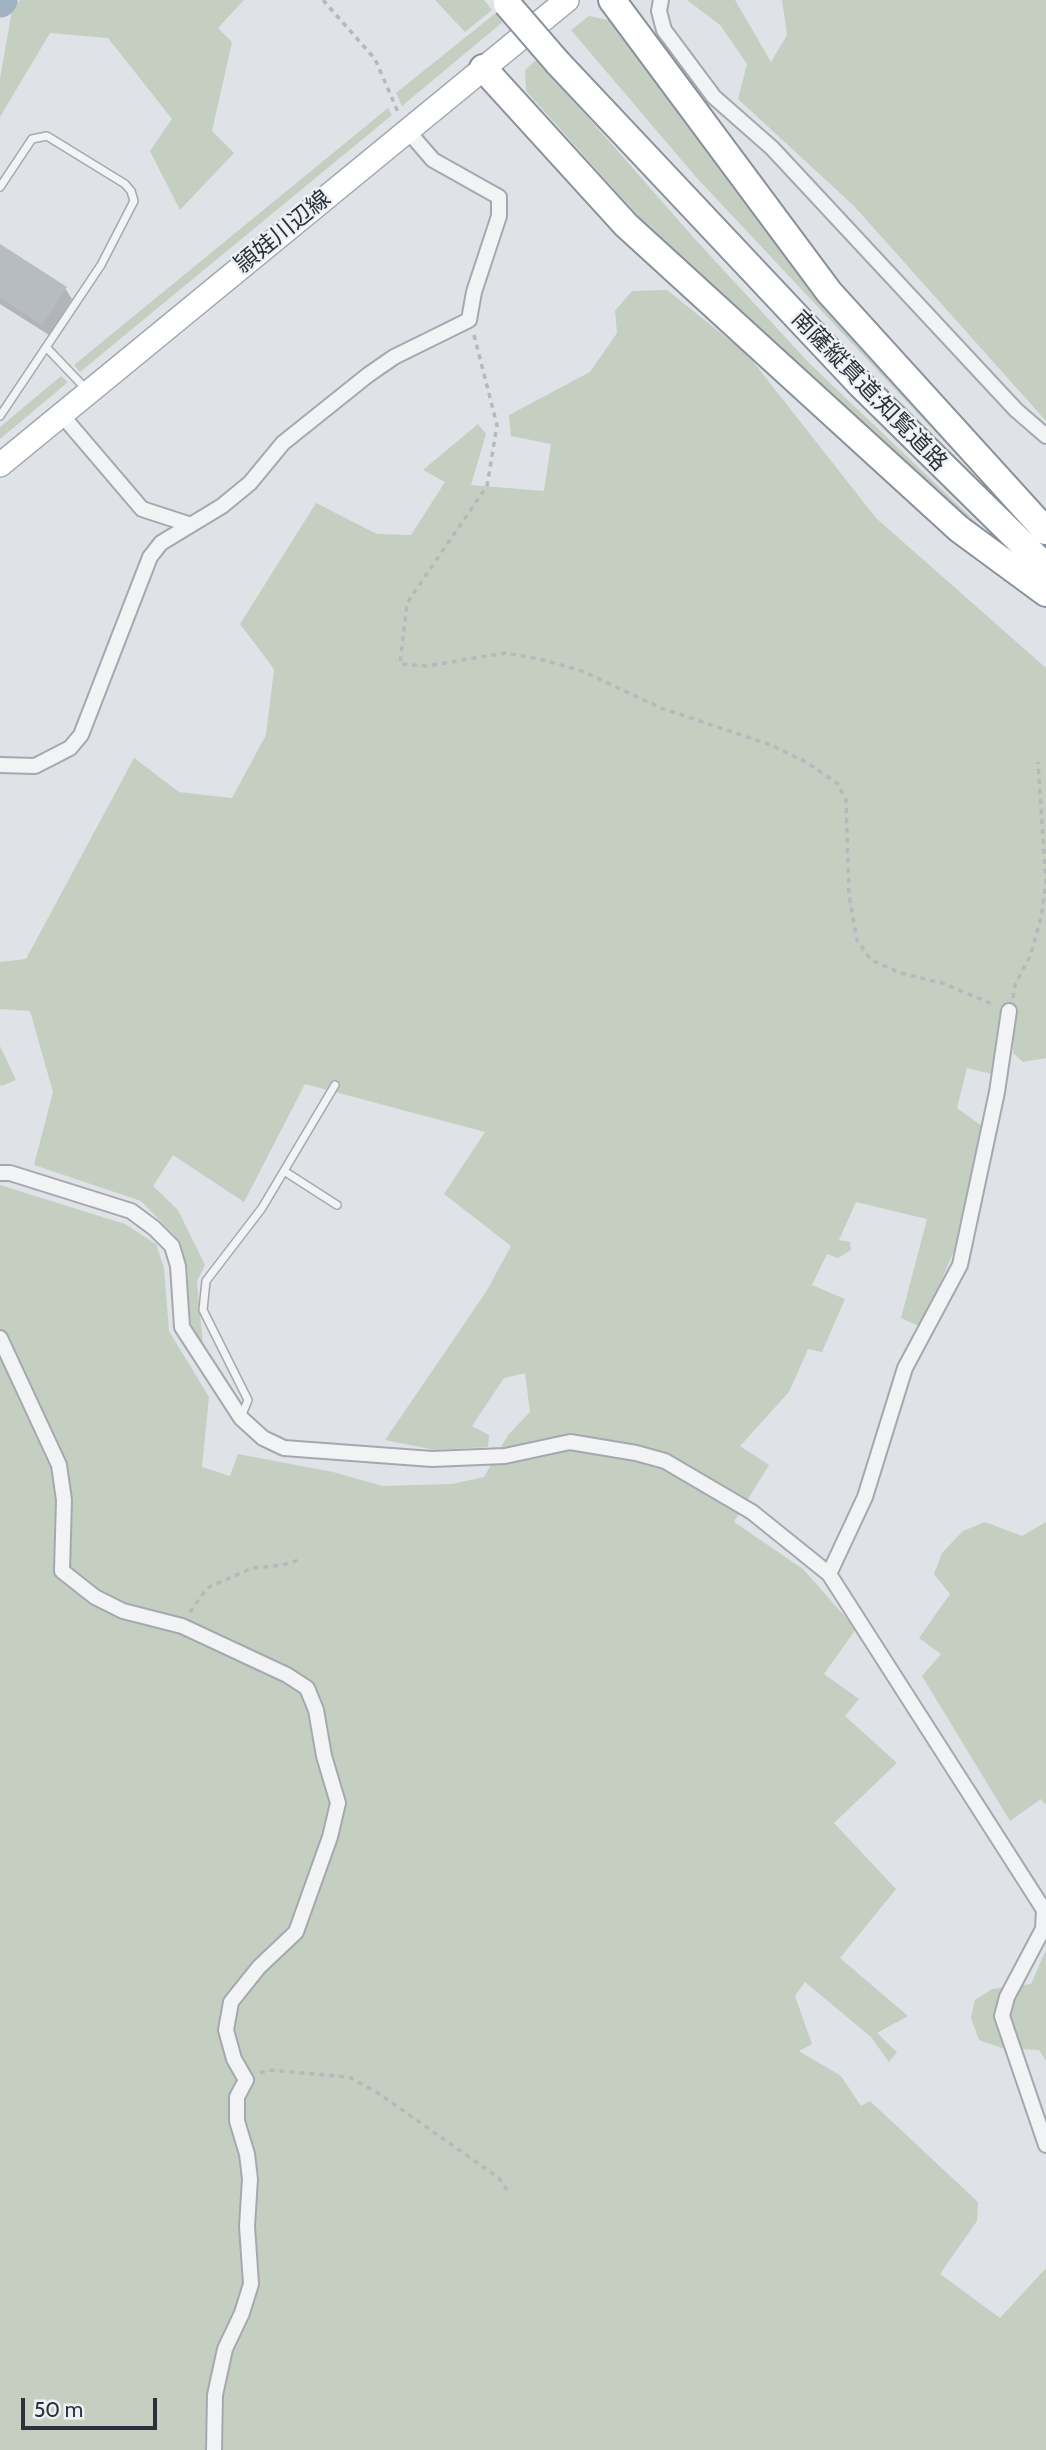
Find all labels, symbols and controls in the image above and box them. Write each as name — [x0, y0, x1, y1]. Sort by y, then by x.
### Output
street label: 頴娃川辺線 — [230, 185, 336, 279]
street label: 南薩縦貫道;知覧道路 — [785, 305, 953, 477]
scale bar — [24, 2384, 161, 2428]
text: 50 m — [34, 2397, 83, 2422]

